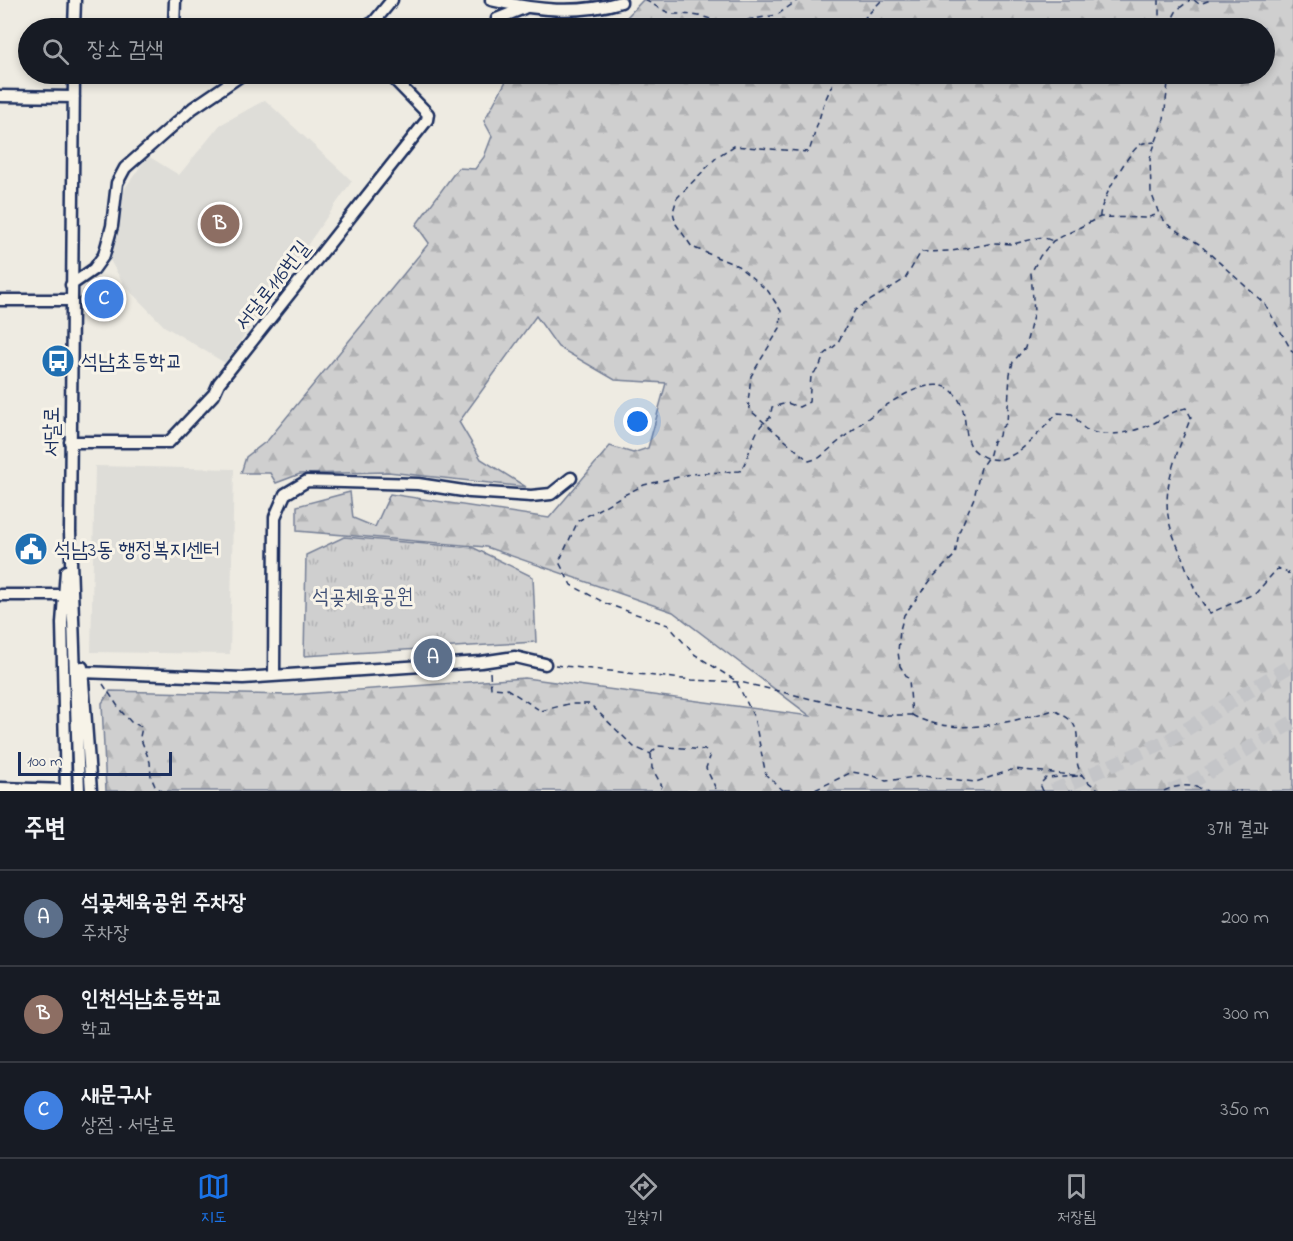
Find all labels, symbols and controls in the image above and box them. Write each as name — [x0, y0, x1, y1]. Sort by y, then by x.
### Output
search box — [18, 18, 1275, 84]
icon: search — [39, 35, 72, 68]
text: 장소 검색 — [87, 35, 163, 67]
pin: B — [200, 202, 240, 246]
street label: 서달로116번길 — [229, 235, 318, 338]
pin: C — [84, 276, 124, 322]
bus stop icon: 석남초등학교 — [40, 343, 76, 379]
place label: 석남초등학교 — [81, 348, 182, 378]
street label: 서달로 — [38, 407, 68, 457]
your location — [623, 407, 652, 436]
public building icon: 석남3동 행정복지센터 — [13, 531, 49, 567]
place label: 석남3동 행정복지센터 — [54, 536, 220, 566]
park label: 석곶체육공원 — [312, 583, 414, 613]
pin: A — [414, 636, 452, 680]
scale bar — [18, 749, 172, 776]
text: 100 m — [27, 750, 62, 774]
text: 주변 — [24, 811, 66, 849]
text: 3개 결과 — [1207, 816, 1269, 845]
text: 석곶체육공원 주차장 — [81, 888, 246, 920]
text: A — [37, 904, 50, 933]
text: 200 m — [1221, 904, 1269, 933]
text: 주차장 — [81, 920, 129, 949]
text: 인천석남초등학교 — [81, 984, 223, 1016]
text: B — [37, 1000, 50, 1029]
text: 300 m — [1223, 1000, 1269, 1029]
text: 학교 — [81, 1016, 113, 1045]
text: 새문구사 — [81, 1080, 152, 1112]
text: C — [38, 1096, 49, 1125]
text: 350 m — [1220, 1096, 1269, 1125]
text: 상점 · 서달로 — [81, 1112, 176, 1141]
tab: 지도 — [197, 1170, 230, 1230]
tab: 길찾기 — [624, 1170, 663, 1230]
tab: 저장됨 — [1057, 1170, 1096, 1230]

